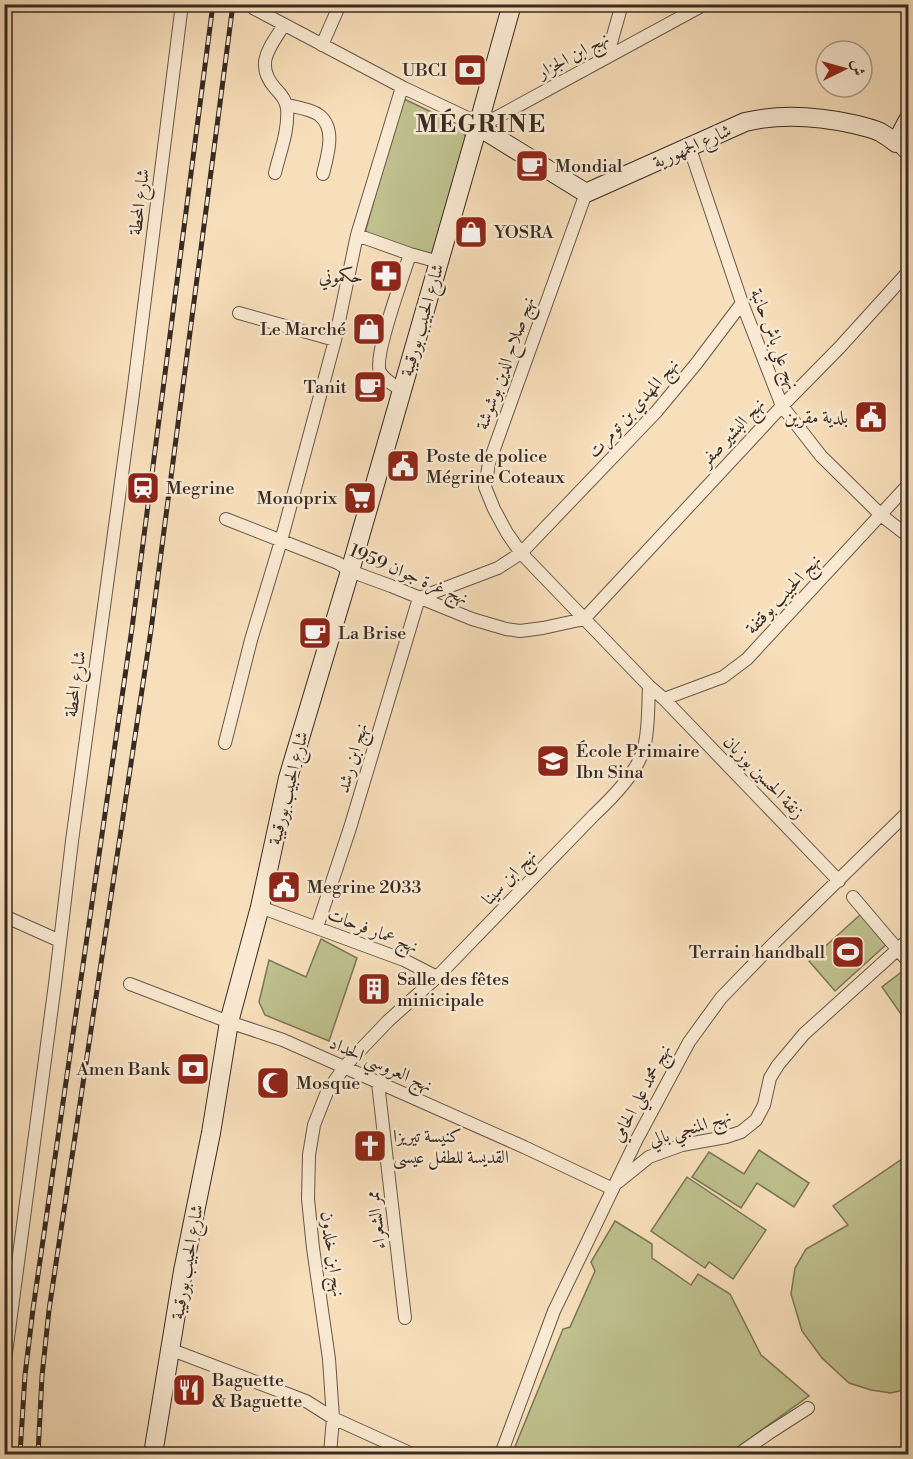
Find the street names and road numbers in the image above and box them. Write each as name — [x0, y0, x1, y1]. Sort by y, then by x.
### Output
street label: نهج ابن الجزار — [531, 27, 615, 88]
street label: شارع الجمهورية — [649, 119, 736, 177]
street label: شارع المحطة — [124, 167, 158, 237]
street label: شارع الحبيب بورقيبة — [395, 261, 452, 380]
street label: نهج علي باش حانبة — [740, 285, 804, 395]
street label: نهج صلاح الدين بوشوشة — [471, 293, 544, 434]
street label: نهج المهدي بن تومرت — [583, 354, 687, 466]
street label: نهج البشير صفر — [693, 393, 773, 476]
street label: نهج غرة جوان 1959 — [344, 539, 472, 614]
street label: نهج الحبيب بوقتفة — [740, 549, 829, 642]
street label: شارع المحطة — [59, 649, 95, 719]
street label: نهج ابن رشد — [332, 720, 377, 797]
street label: شارع الحبيب بورقيبة — [263, 729, 317, 848]
street label: زنقة الحسين بوزيان — [718, 731, 809, 824]
street label: نهج ابن سينا — [477, 845, 544, 913]
street label: نهج عمار فرحات — [323, 903, 422, 962]
street label: نهج العروسي الحداد — [324, 1031, 436, 1102]
street label: نهج محمد علي الحامي — [606, 1040, 681, 1149]
street label: نهج المنجي بالي — [646, 1105, 736, 1157]
street label: ممر الشعراء — [361, 1189, 391, 1251]
street label: شارع الحبيب بورقيبة — [166, 1203, 212, 1322]
street label: نهج ابن خلدون — [311, 1210, 350, 1299]

